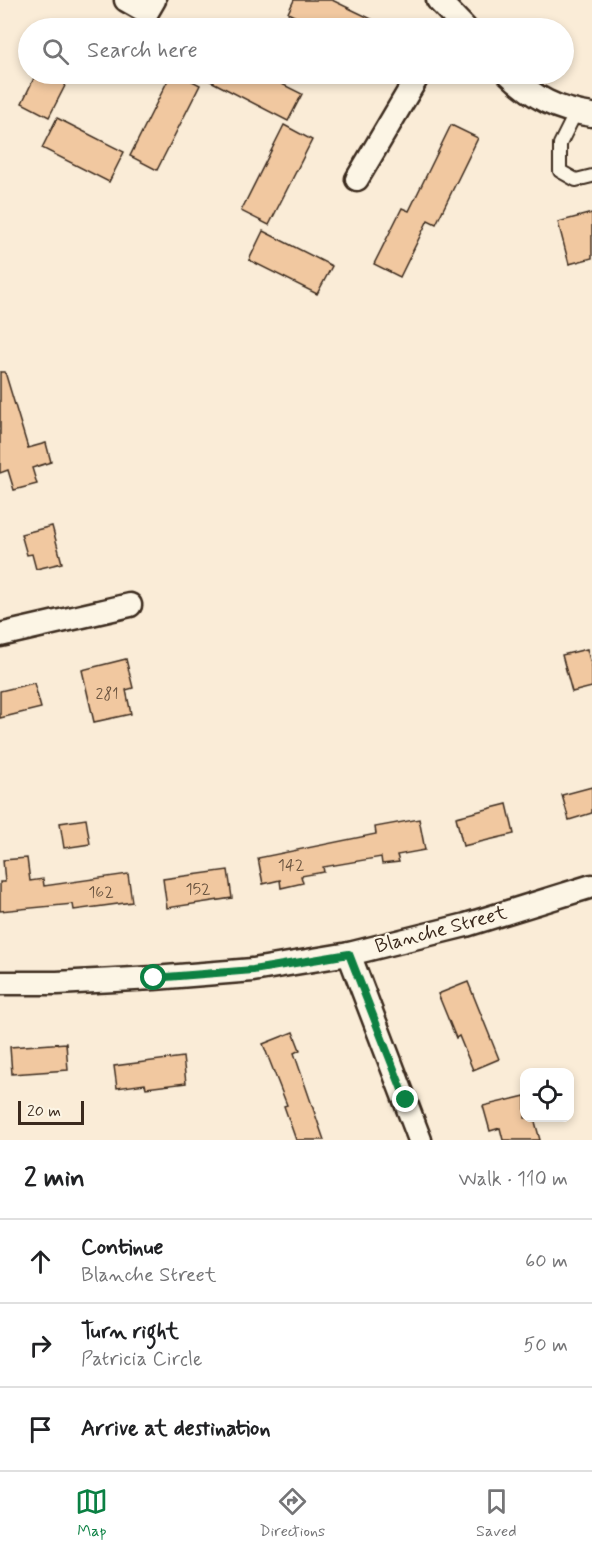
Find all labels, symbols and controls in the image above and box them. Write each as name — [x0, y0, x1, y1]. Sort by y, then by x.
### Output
search box — [18, 18, 574, 84]
icon: search — [39, 35, 72, 68]
text: Search here — [87, 37, 198, 65]
house number: 281 — [96, 684, 118, 705]
house number: 142 — [278, 855, 305, 876]
house number: 152 — [185, 879, 211, 900]
house number: 162 — [88, 882, 114, 903]
street label: Blanche Street — [372, 899, 510, 961]
route start — [140, 964, 166, 990]
map controls — [520, 1068, 574, 1122]
button: locate — [520, 1068, 574, 1122]
route end — [392, 1086, 418, 1112]
scale bar — [18, 1098, 84, 1126]
text: 20 m — [27, 1101, 61, 1122]
text: 2 min — [24, 1162, 85, 1196]
text: Walk · 110 m — [459, 1166, 568, 1193]
text: Continue — [81, 1234, 163, 1262]
icon: ahead — [24, 1245, 57, 1278]
text: 60 m — [525, 1248, 568, 1275]
text: Blanche Street — [81, 1262, 217, 1289]
text: Turn right — [81, 1318, 179, 1346]
icon: right — [24, 1329, 57, 1362]
text: 50 m — [523, 1332, 568, 1359]
text: Patricia Circle — [81, 1346, 202, 1373]
icon: arrive — [24, 1413, 57, 1446]
text: Arrive at destination — [81, 1415, 271, 1443]
tab: Map — [75, 1485, 108, 1542]
tab: Directions — [259, 1485, 325, 1542]
tab: Saved — [476, 1485, 517, 1542]

